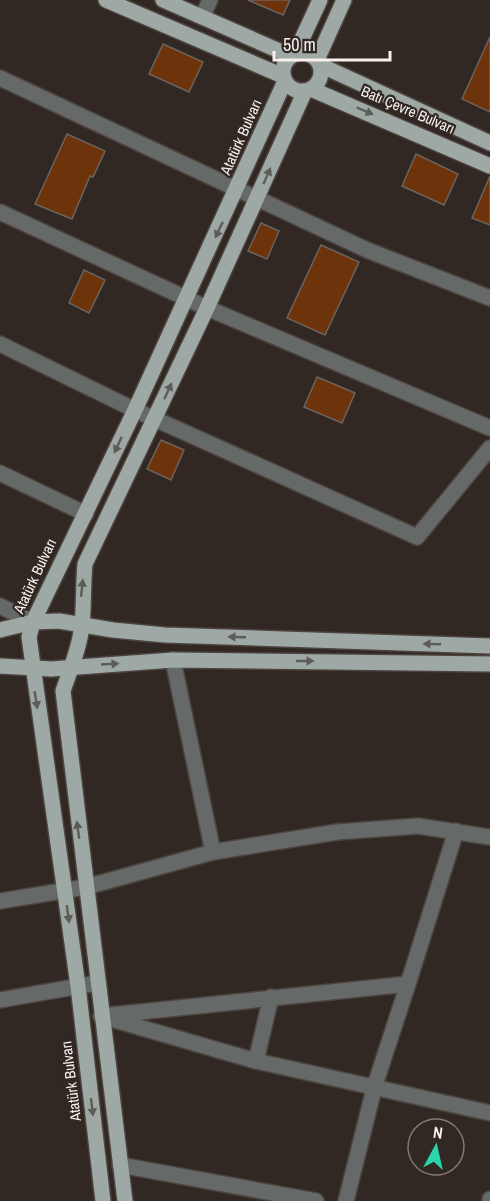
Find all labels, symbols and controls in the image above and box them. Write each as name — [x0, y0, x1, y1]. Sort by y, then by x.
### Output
scale bar — [274, 24, 390, 62]
text: 50 m — [283, 32, 316, 57]
street label: Batı Çevre Bulvarı — [358, 80, 458, 139]
street label: Atatürk Bulvarı — [214, 96, 267, 179]
one-way arrow — [356, 106, 374, 116]
one-way arrow — [263, 167, 273, 185]
one-way arrow — [214, 222, 223, 239]
one-way arrow — [163, 382, 172, 399]
one-way arrow — [114, 437, 123, 454]
street label: Atatürk Bulvarı — [8, 535, 61, 618]
one-way arrow — [78, 579, 87, 598]
one-way arrow — [227, 632, 246, 642]
one-way arrow — [422, 639, 441, 648]
one-way arrow — [296, 656, 315, 666]
one-way arrow — [101, 659, 120, 668]
one-way arrow — [32, 691, 41, 710]
one-way arrow — [74, 821, 83, 840]
one-way arrow — [63, 904, 73, 923]
street label: Atatürk Bulvarı — [55, 1040, 86, 1123]
one-way arrow — [88, 1098, 97, 1117]
north arrow — [406, 1117, 466, 1177]
text: N — [432, 1121, 444, 1144]

